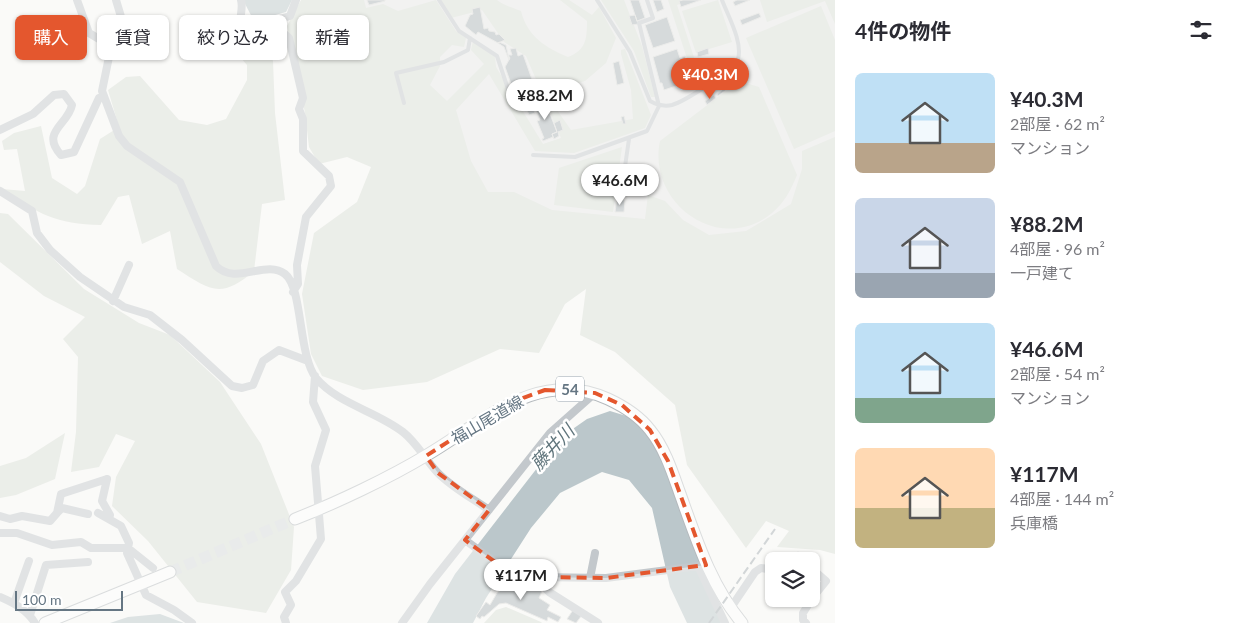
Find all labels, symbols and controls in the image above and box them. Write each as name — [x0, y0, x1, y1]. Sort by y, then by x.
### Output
chip: 購入 — [15, 15, 87, 60]
chip: 賃貸 — [97, 15, 169, 60]
chip: 絞り込み — [179, 15, 287, 60]
chip: 新着 — [297, 15, 369, 60]
icon: filters — [1187, 16, 1215, 44]
text: 4件の物件 — [855, 18, 951, 43]
pin: ¥40.3M — [669, 58, 751, 100]
text: ¥40.3M — [682, 64, 738, 83]
pin: ¥88.2M — [504, 78, 586, 121]
text: ¥88.2M — [517, 85, 573, 104]
text: ¥40.3M — [1010, 86, 1084, 111]
icon: home — [895, 93, 955, 153]
text: 2部屋 · 62 m² — [1010, 114, 1105, 133]
text: マンション — [1010, 138, 1090, 157]
pin: ¥46.6M — [579, 164, 661, 206]
text: ¥46.6M — [592, 170, 648, 189]
text: ¥88.2M — [1010, 211, 1084, 236]
icon: home — [895, 218, 955, 278]
text: 4部屋 · 96 m² — [1010, 239, 1105, 258]
text: 一戸建て — [1010, 263, 1074, 282]
text: ¥46.6M — [1010, 336, 1084, 361]
icon: home — [895, 343, 955, 403]
text: 2部屋 · 54 m² — [1010, 364, 1105, 383]
road number: 54 — [556, 376, 584, 402]
text: マンション — [1010, 388, 1090, 407]
street label: 福山尾道線 — [448, 391, 526, 447]
water label: 藤井川 — [526, 418, 580, 474]
text: ¥117M — [1010, 461, 1079, 486]
icon: home — [895, 468, 955, 528]
text: 4部屋 · 144 m² — [1010, 489, 1114, 508]
text: 兵庫橋 — [1010, 513, 1058, 532]
map controls — [765, 552, 820, 607]
button: layers — [765, 552, 820, 607]
pin: ¥117M — [486, 558, 556, 601]
text: ¥117M — [495, 565, 547, 584]
scale bar — [15, 588, 122, 611]
text: 100 m — [22, 591, 61, 608]

